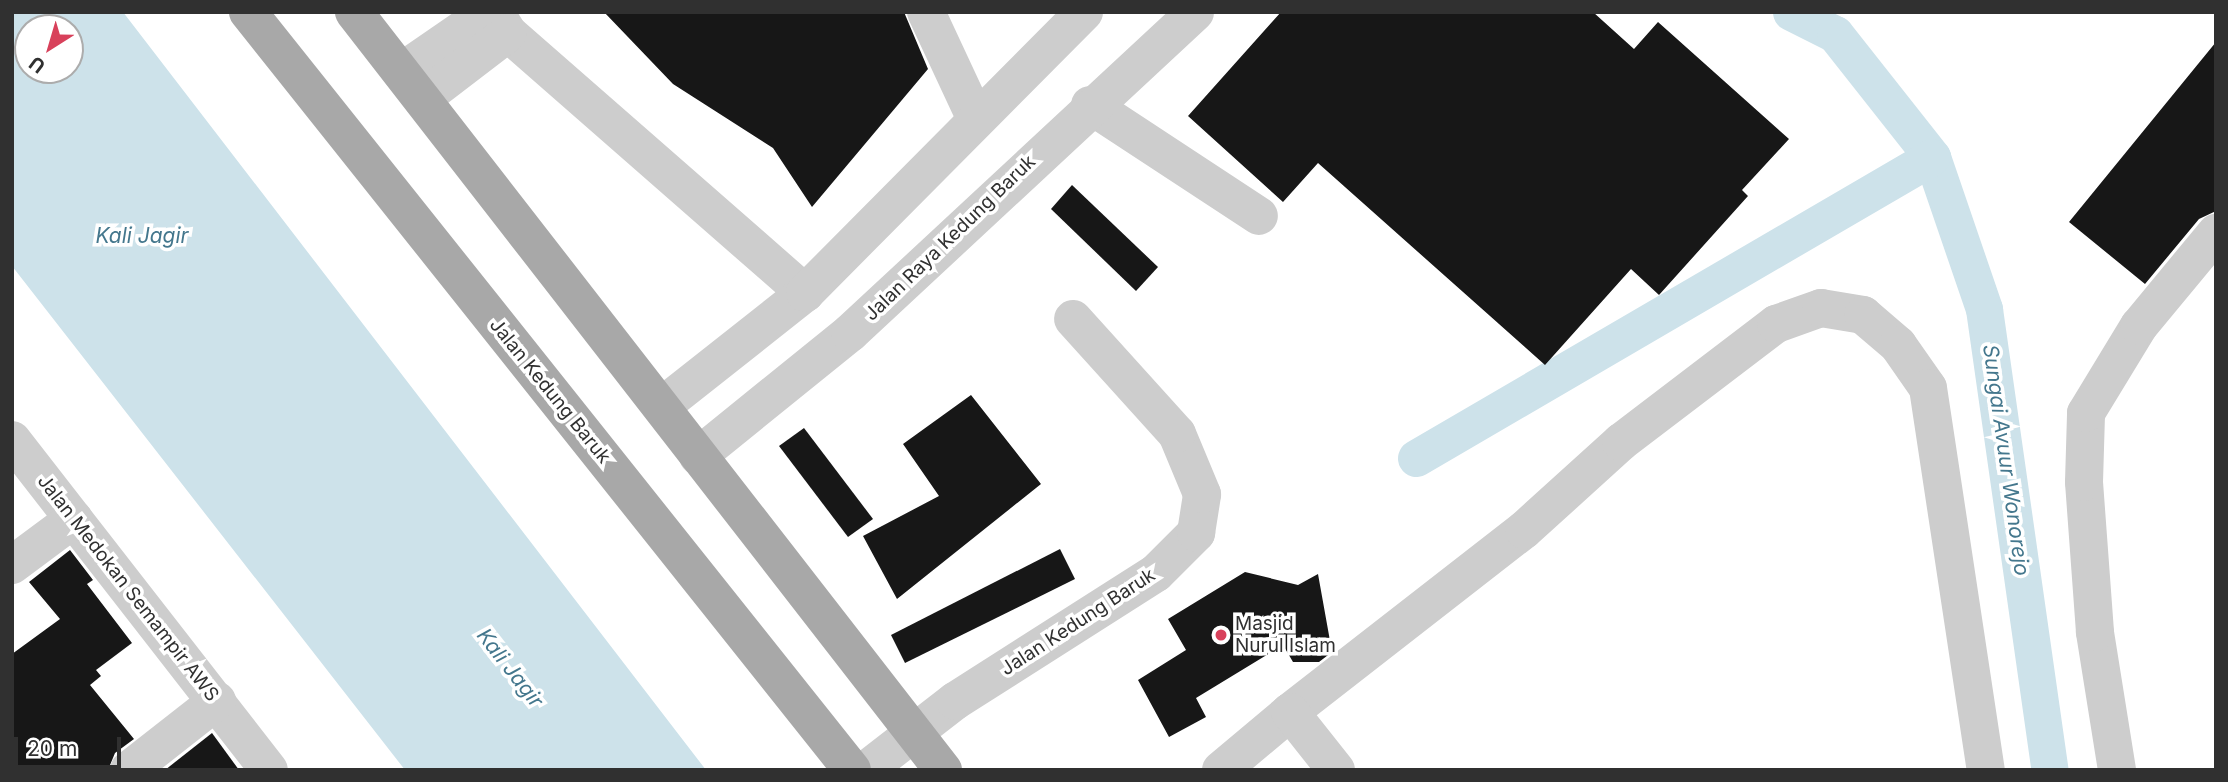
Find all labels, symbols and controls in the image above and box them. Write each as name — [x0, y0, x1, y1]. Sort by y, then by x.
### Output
north arrow — [14, 14, 84, 84]
text: U — [25, 51, 50, 78]
street label: Jalan Raya Kedung Baruk — [860, 150, 1040, 326]
water label: Kali Jagir — [95, 223, 189, 249]
street label: Jalan Kedung Baruk — [485, 314, 615, 468]
water label: Sungai Avuur Wonorejo — [1977, 343, 2035, 577]
street label: Jalan Medokan Semampir AWS — [32, 470, 224, 706]
street label: Jalan Kedung Baruk — [997, 564, 1159, 680]
place label: Masjid Nurul Islam — [1235, 613, 1336, 657]
water label: Kali Jagir — [471, 624, 549, 712]
marker: Masjid Nurul Islam — [1213, 627, 1229, 643]
scale bar — [18, 722, 124, 766]
text: 20 m — [27, 736, 77, 761]

